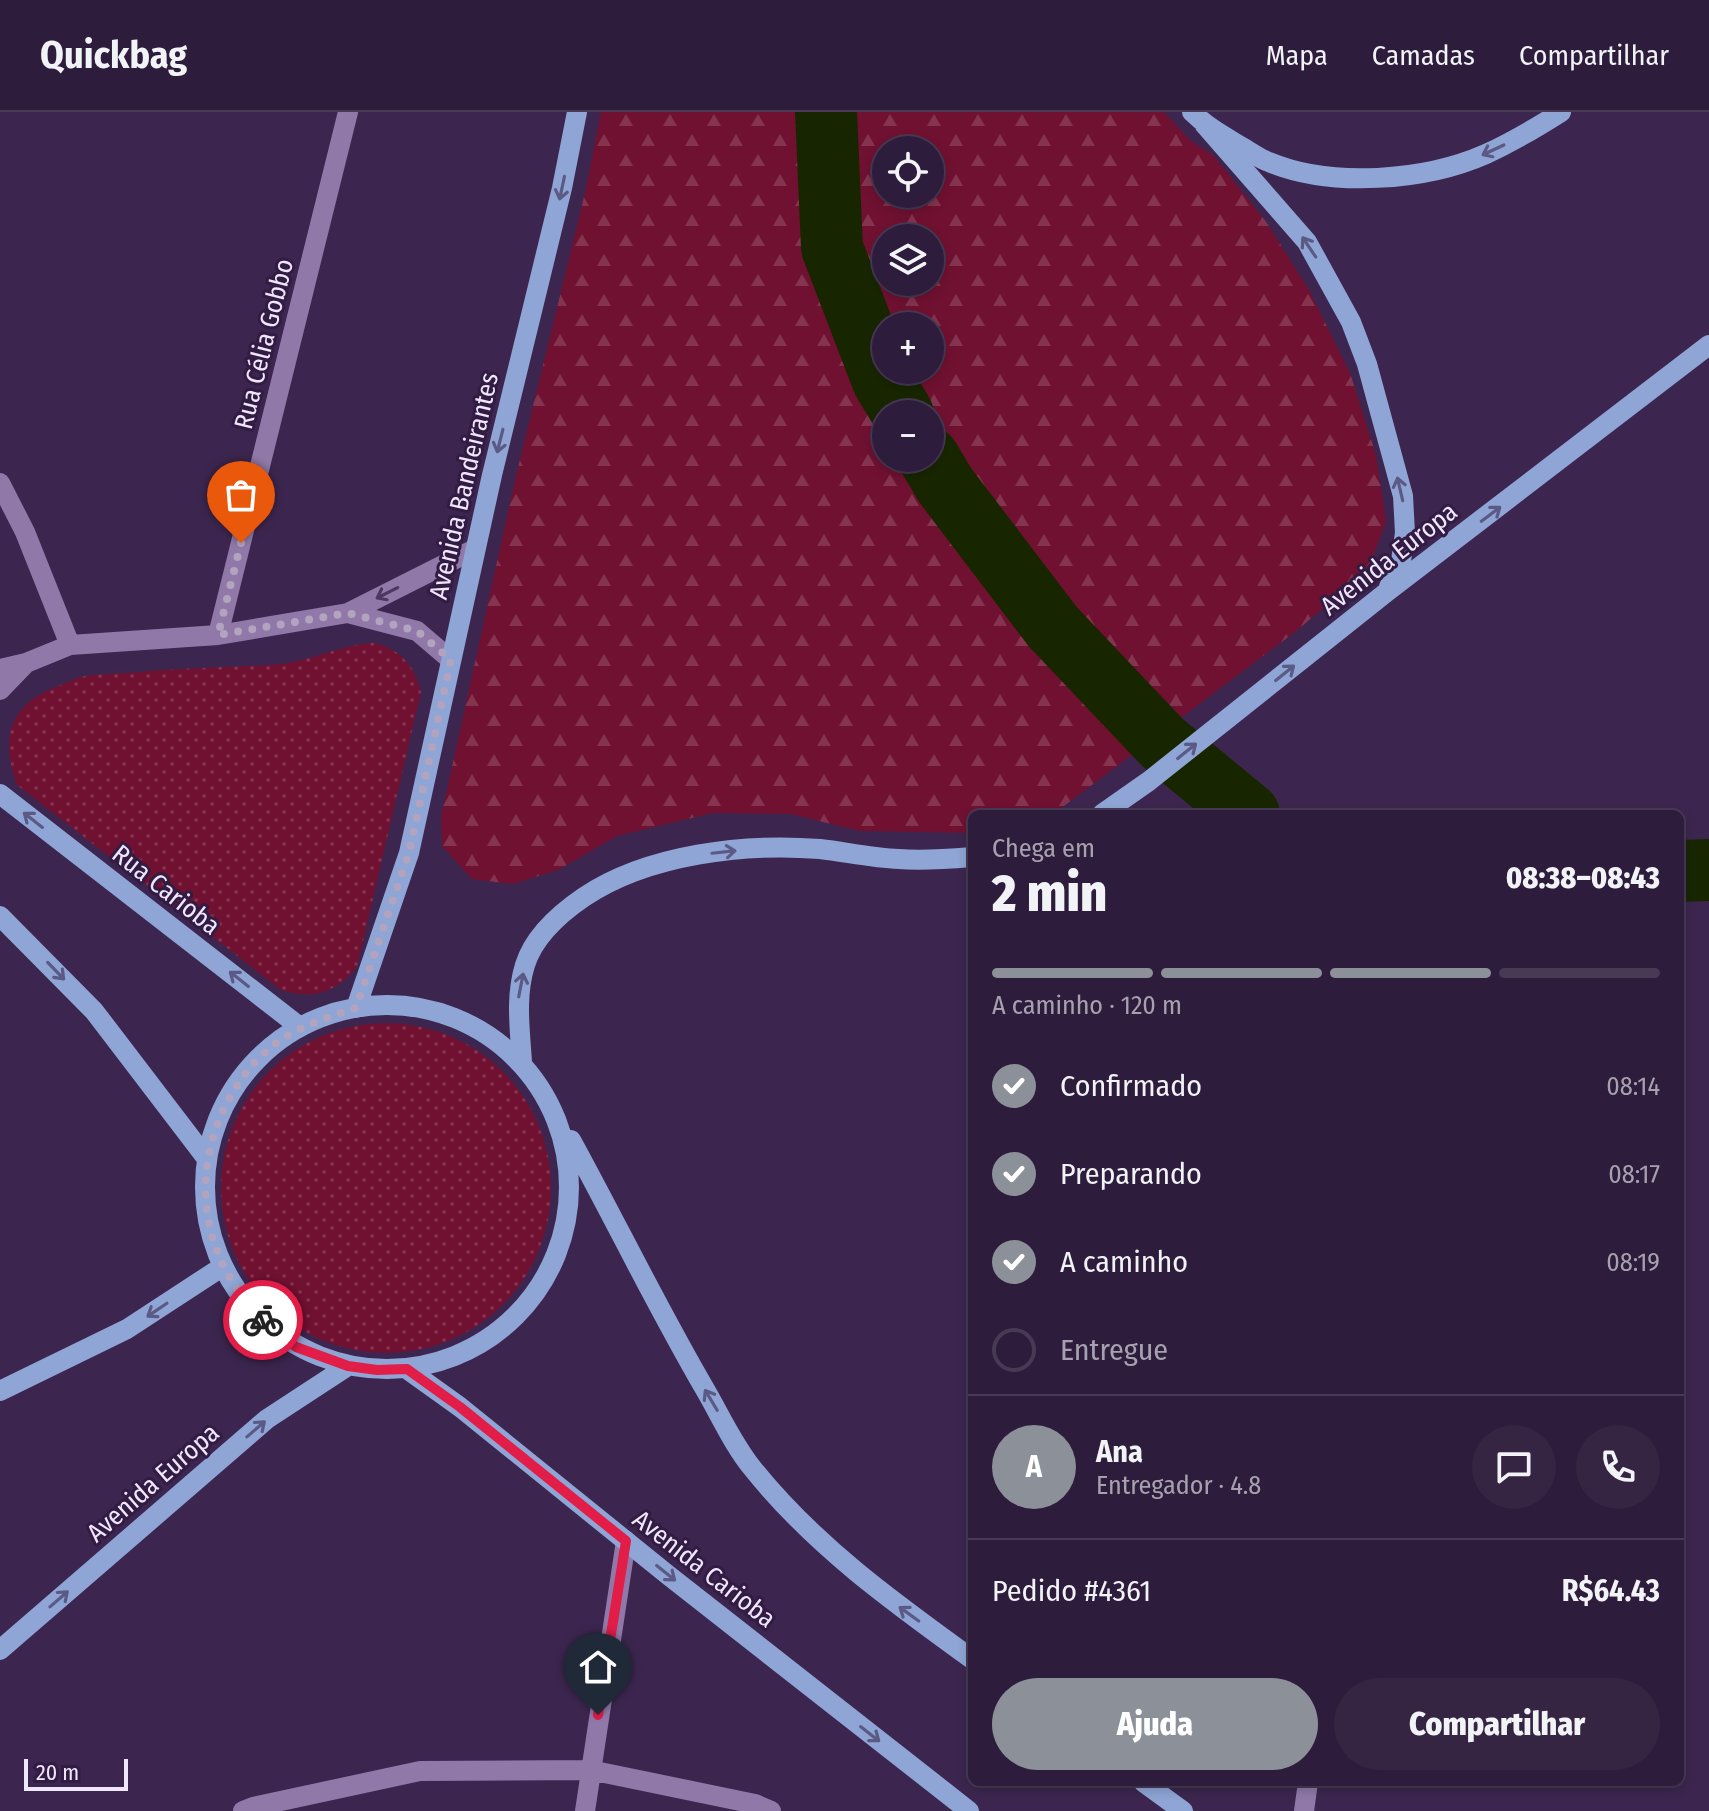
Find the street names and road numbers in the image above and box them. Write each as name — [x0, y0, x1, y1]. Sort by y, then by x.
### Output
street label: Rua Célia Gobbo — [228, 256, 300, 432]
street label: Avenida Bandeirantes — [423, 370, 505, 602]
street label: Avenida Europa — [1315, 496, 1463, 622]
street label: Rua Carioba — [106, 838, 226, 942]
street label: Avenida Europa — [81, 1417, 225, 1549]
street label: Avenida Carioba — [627, 1504, 781, 1634]

